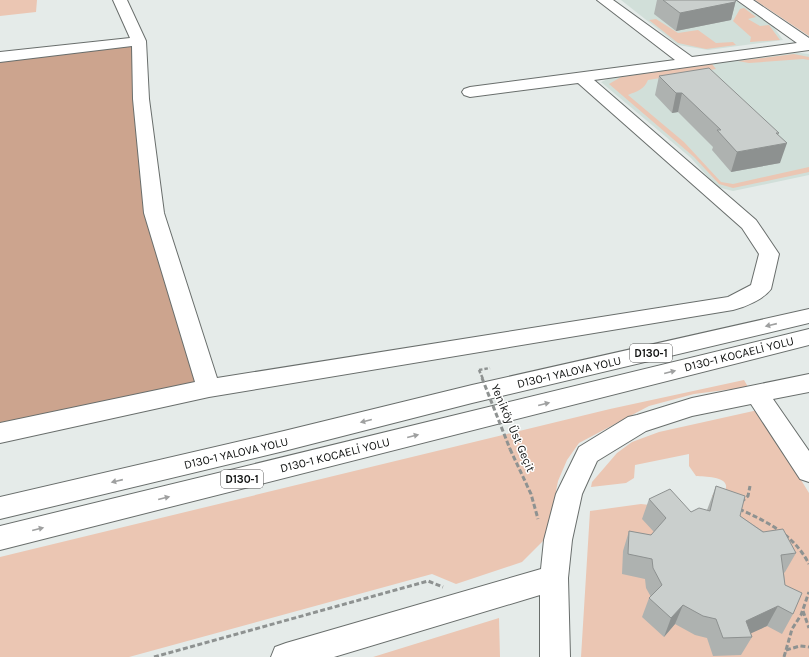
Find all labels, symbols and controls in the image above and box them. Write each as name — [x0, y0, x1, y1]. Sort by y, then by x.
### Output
one-way arrow — [765, 322, 777, 328]
street label: D130-1 KOCAELİ YOLU — [683, 334, 795, 374]
road number: D130-1 — [630, 344, 672, 362]
street label: D130-1 YALOVA YOLU — [515, 353, 623, 391]
one-way arrow — [663, 368, 676, 374]
street label: Yeniköy Üst Geçit — [488, 382, 538, 475]
one-way arrow — [537, 400, 550, 406]
one-way arrow — [360, 418, 372, 424]
one-way arrow — [407, 433, 419, 439]
street label: D130-1 YALOVA YOLU — [182, 434, 290, 472]
street label: D130-1 KOCAELİ YOLU — [279, 435, 391, 475]
road number: D130-1 — [221, 470, 263, 488]
one-way arrow — [111, 478, 124, 484]
one-way arrow — [158, 495, 170, 501]
one-way arrow — [32, 525, 44, 531]

